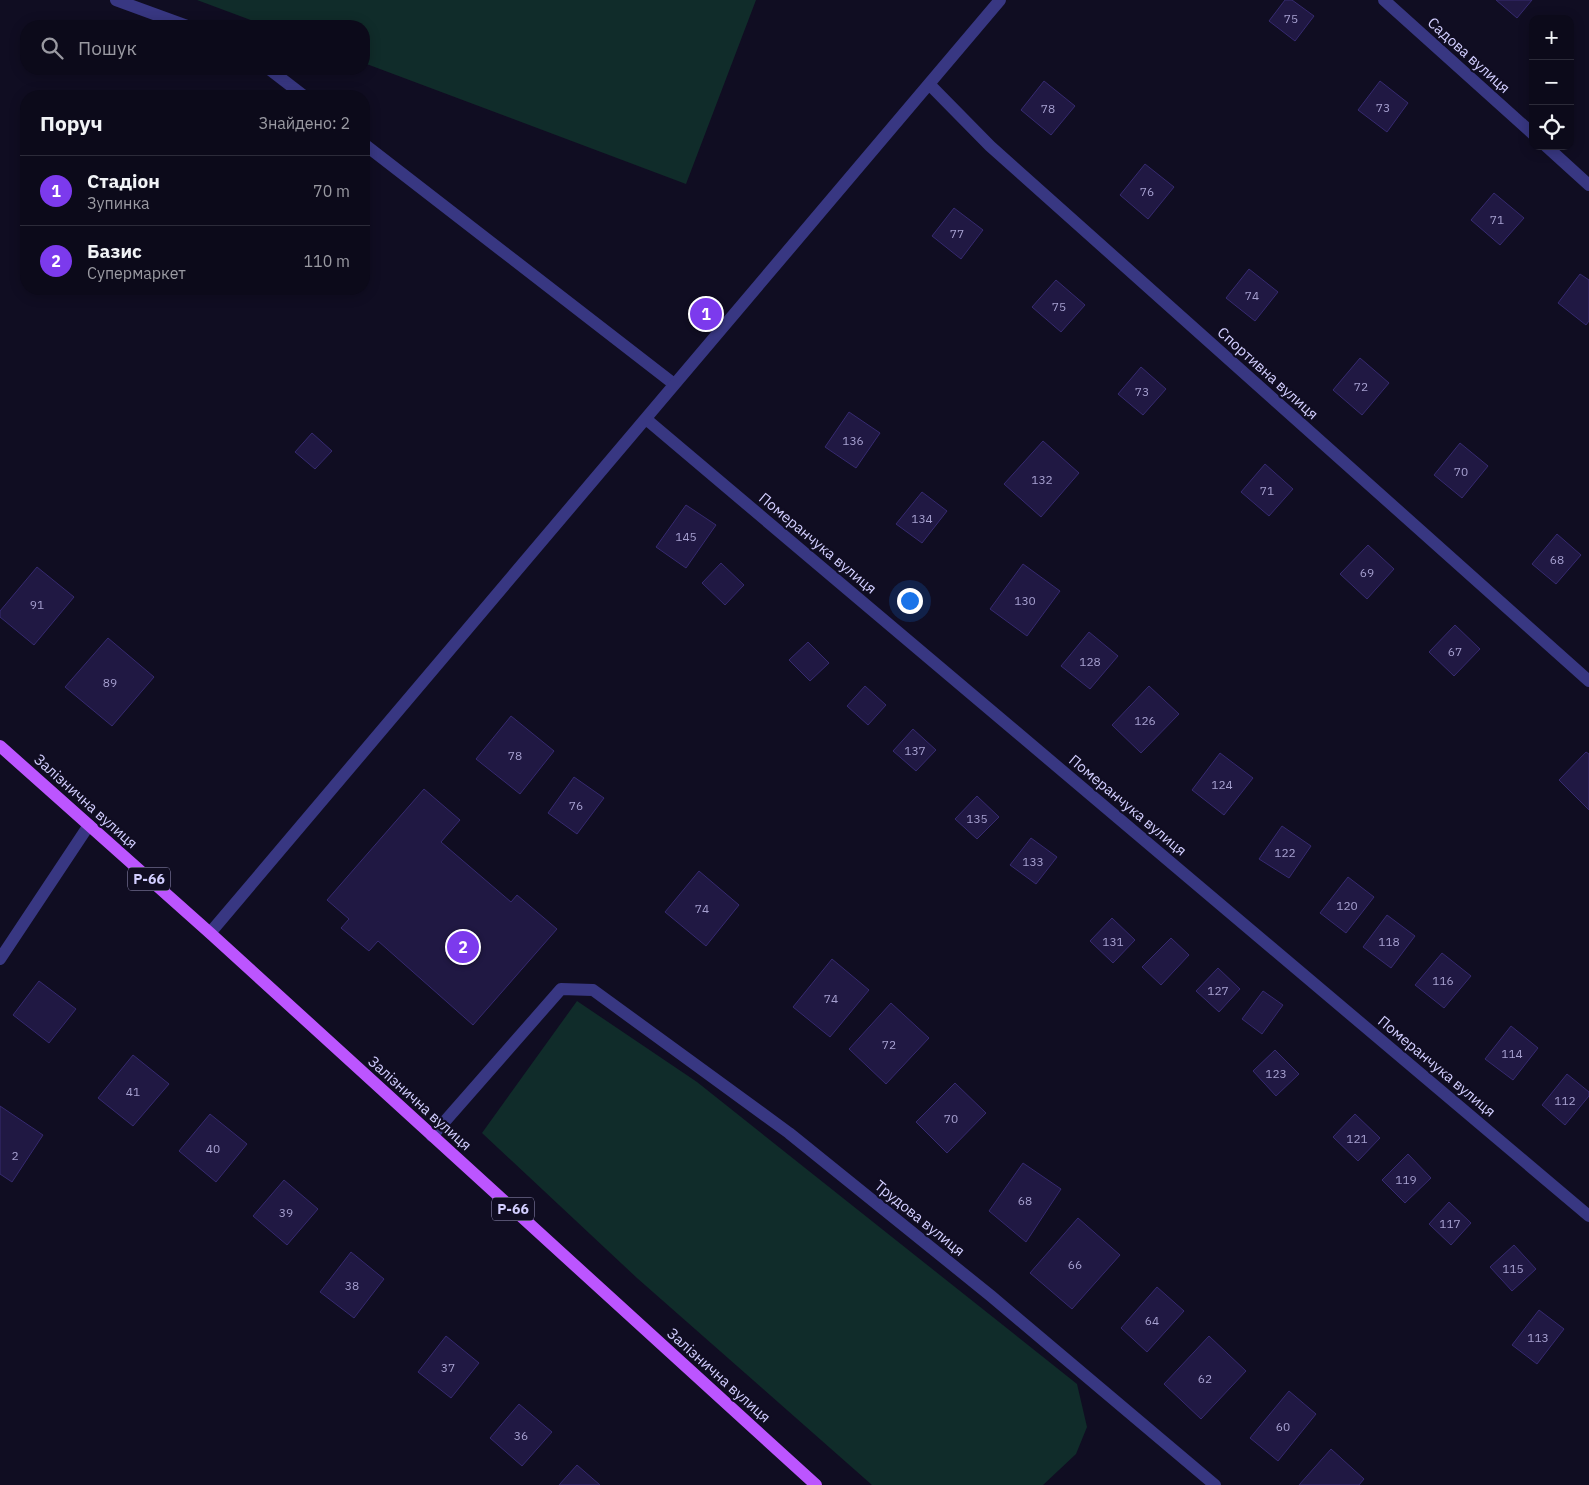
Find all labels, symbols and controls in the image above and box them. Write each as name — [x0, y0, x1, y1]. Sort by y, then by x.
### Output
house number: 75 — [1284, 11, 1298, 26]
street label: Садова вулиця — [1424, 13, 1514, 97]
map controls — [1529, 15, 1574, 150]
button: + — [1529, 15, 1574, 60]
search box — [20, 20, 370, 75]
icon: search — [38, 34, 66, 62]
text: Пошук — [78, 36, 137, 60]
button: − — [1529, 60, 1574, 105]
house number: 73 — [1376, 100, 1390, 115]
house number: 78 — [1041, 101, 1055, 116]
button: locate — [1529, 105, 1574, 150]
text: Поруч — [40, 109, 103, 137]
text: Знайдено: 2 — [258, 113, 350, 133]
text: Стадіон — [87, 169, 160, 193]
text: 1 — [51, 181, 61, 201]
text: 70 m — [313, 181, 350, 201]
house number: 76 — [1140, 184, 1154, 199]
text: Зупинка — [87, 193, 150, 213]
house number: 71 — [1490, 212, 1504, 227]
house number: 77 — [950, 226, 964, 241]
text: Базис — [87, 239, 142, 263]
text: 2 — [51, 251, 61, 271]
text: 110 m — [303, 251, 350, 271]
text: Супермаркет — [87, 263, 186, 283]
house number: 74 — [1245, 288, 1259, 303]
pin: 1 — [690, 295, 722, 333]
house number: 75 — [1052, 299, 1066, 314]
street label: Спортивна вулиця — [1214, 323, 1322, 423]
house number: 72 — [1354, 379, 1368, 394]
house number: 73 — [1135, 384, 1149, 399]
house number: 136 — [842, 433, 864, 448]
house number: 70 — [1454, 464, 1468, 479]
house number: 132 — [1031, 472, 1053, 487]
house number: 71 — [1260, 483, 1274, 498]
street label: Померанчука вулиця — [755, 488, 881, 598]
house number: 134 — [911, 511, 933, 526]
house number: 145 — [675, 529, 697, 544]
house number: 68 — [1550, 552, 1564, 567]
house number: 69 — [1360, 565, 1374, 580]
your location — [897, 588, 923, 614]
house number: 130 — [1014, 593, 1036, 608]
house number: 91 — [30, 597, 44, 612]
house number: 67 — [1448, 644, 1462, 659]
house number: 128 — [1079, 654, 1101, 669]
house number: 89 — [103, 675, 117, 690]
house number: 126 — [1134, 713, 1156, 728]
house number: 137 — [904, 743, 926, 758]
house number: 78 — [508, 748, 522, 763]
street label: Залізнична вулиця — [30, 750, 142, 852]
street label: Померанчука вулиця — [1065, 750, 1191, 860]
house number: 124 — [1211, 777, 1233, 792]
house number: 76 — [569, 798, 583, 813]
house number: 135 — [966, 811, 988, 826]
house number: 122 — [1274, 845, 1296, 860]
house number: 133 — [1022, 854, 1044, 869]
road number: Р-66 — [128, 868, 170, 891]
house number: 120 — [1336, 898, 1358, 913]
house number: 74 — [695, 901, 709, 916]
pin: 2 — [447, 928, 479, 966]
house number: 131 — [1102, 934, 1124, 949]
house number: 118 — [1378, 934, 1400, 949]
house number: 116 — [1432, 973, 1454, 988]
house number: 127 — [1207, 983, 1229, 998]
house number: 74 — [824, 991, 838, 1006]
street label: Померанчука вулиця — [1374, 1011, 1500, 1121]
house number: 72 — [882, 1037, 896, 1052]
house number: 114 — [1501, 1046, 1523, 1061]
street label: Залізнична вулиця — [364, 1052, 476, 1154]
house number: 123 — [1265, 1066, 1287, 1081]
house number: 41 — [126, 1084, 140, 1099]
house number: 112 — [1554, 1093, 1576, 1108]
house number: 70 — [944, 1111, 958, 1126]
house number: 121 — [1346, 1131, 1368, 1146]
house number: 40 — [206, 1141, 220, 1156]
house number: 2 — [11, 1148, 19, 1163]
house number: 119 — [1395, 1172, 1417, 1187]
street label: Трудова вулиця — [871, 1176, 969, 1260]
house number: 68 — [1018, 1193, 1032, 1208]
road number: Р-66 — [492, 1198, 534, 1220]
house number: 39 — [279, 1205, 293, 1220]
house number: 117 — [1439, 1216, 1461, 1231]
house number: 66 — [1068, 1257, 1082, 1272]
house number: 115 — [1502, 1261, 1524, 1276]
house number: 38 — [345, 1278, 359, 1293]
house number: 64 — [1145, 1313, 1159, 1328]
street label: Залізнична вулиця — [663, 1324, 775, 1426]
house number: 113 — [1527, 1330, 1549, 1345]
house number: 37 — [441, 1360, 455, 1375]
house number: 62 — [1198, 1371, 1212, 1386]
house number: 60 — [1276, 1419, 1290, 1434]
house number: 36 — [514, 1428, 528, 1443]

